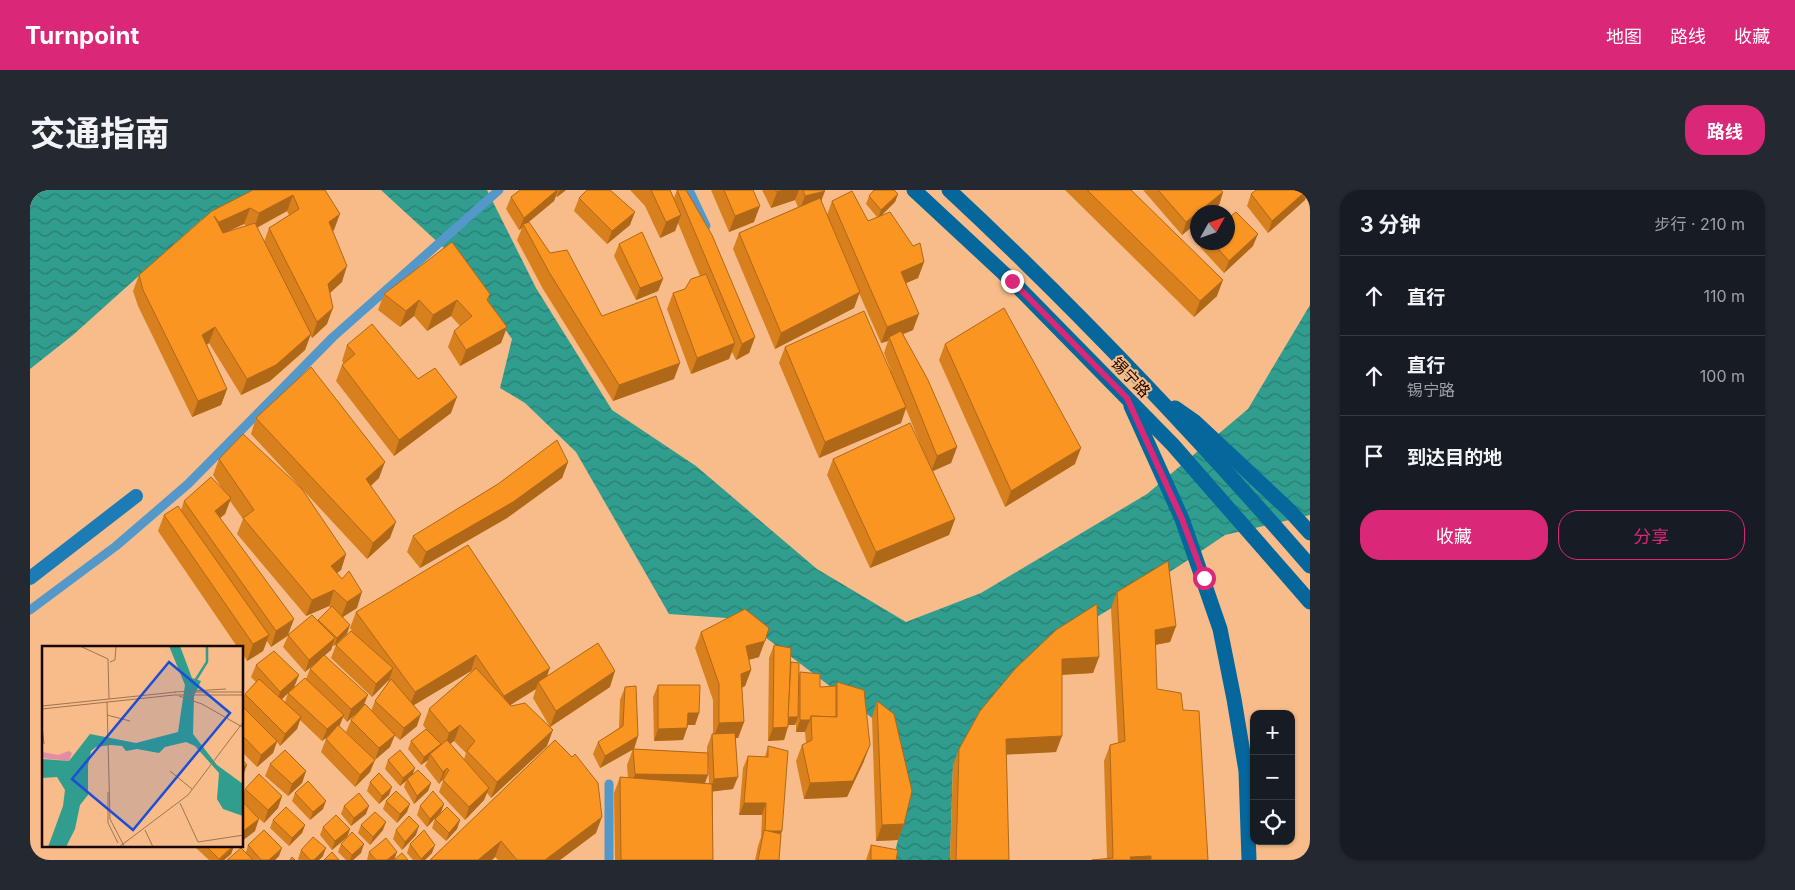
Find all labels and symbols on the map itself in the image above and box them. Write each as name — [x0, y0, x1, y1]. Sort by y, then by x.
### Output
north arrow — [1190, 205, 1235, 250]
route end — [1001, 270, 1024, 293]
street label: 锡宁路 — [1107, 353, 1155, 401]
route start — [1193, 567, 1216, 590]
inset map — [42, 646, 244, 848]

